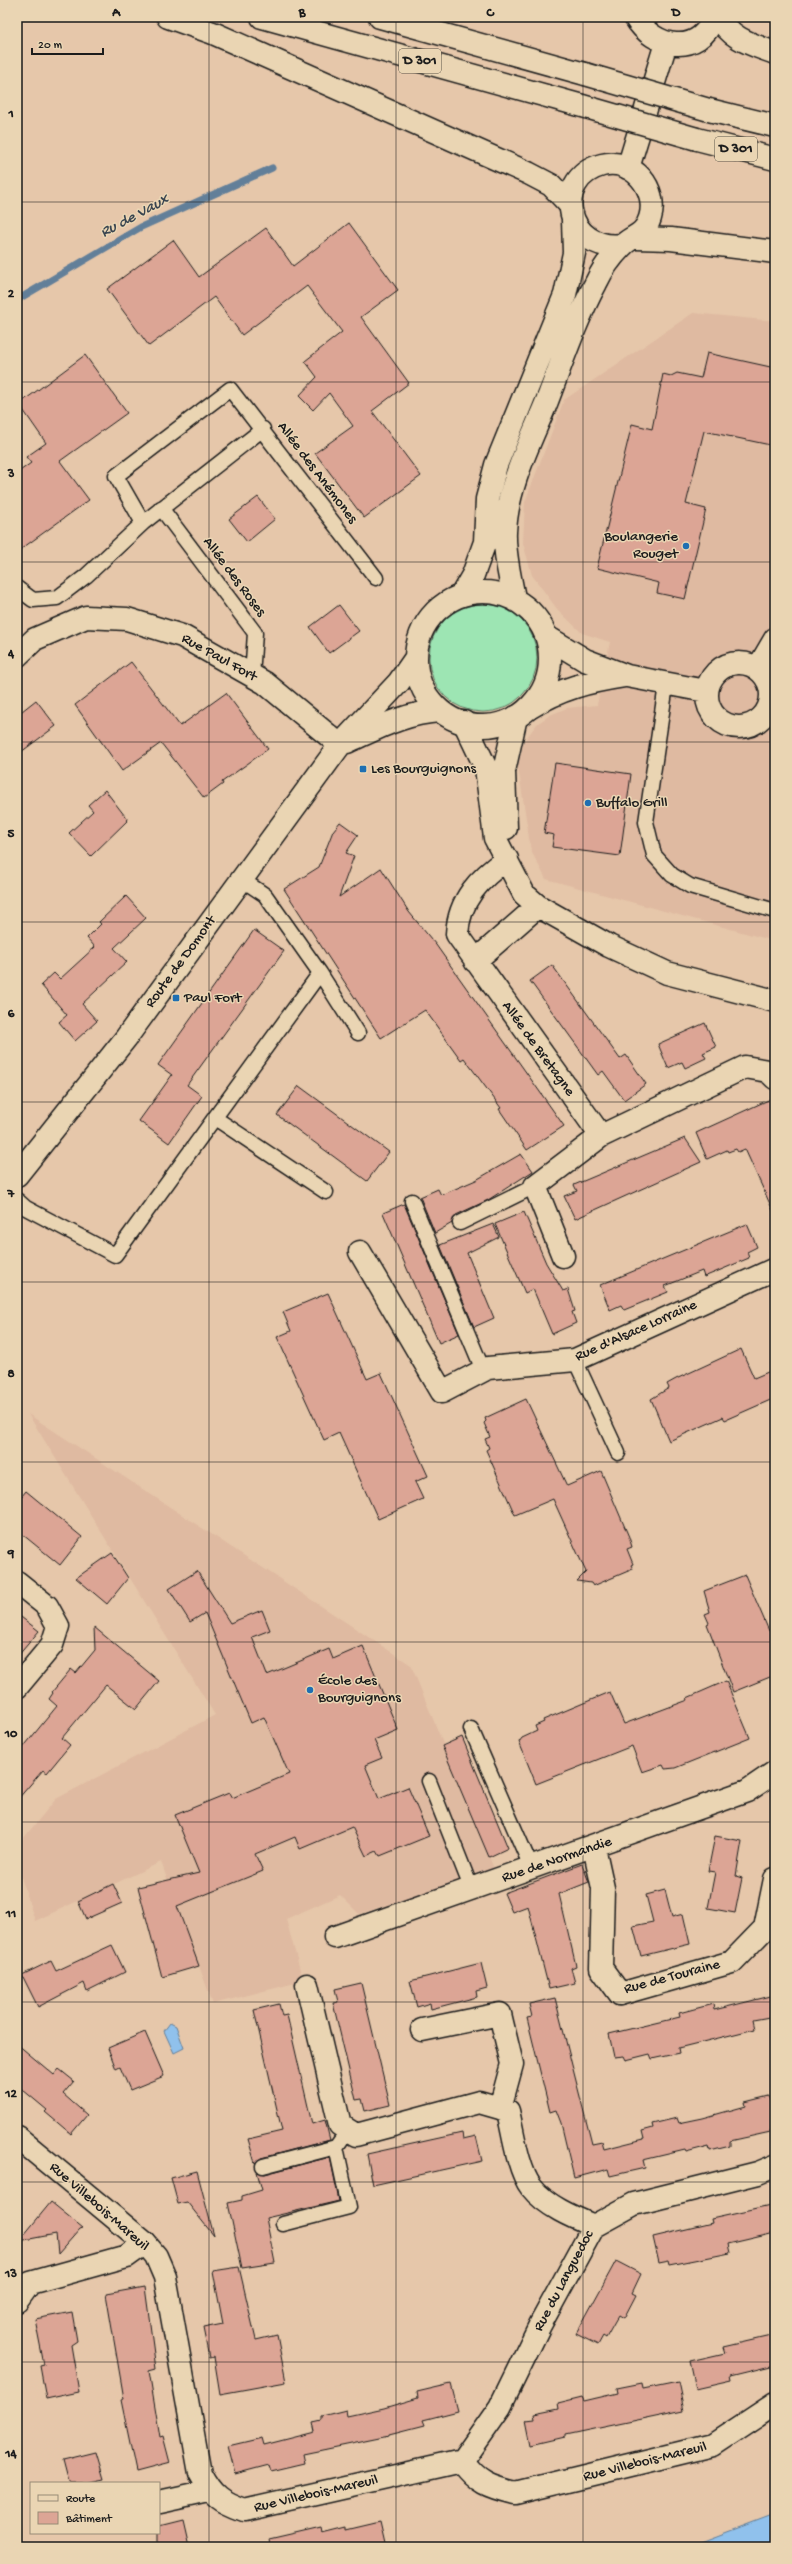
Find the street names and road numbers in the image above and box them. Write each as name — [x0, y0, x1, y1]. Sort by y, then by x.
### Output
road number: D 301 — [399, 49, 441, 73]
road number: D 301 — [715, 137, 757, 161]
street label: Allée des Anémones — [273, 419, 361, 528]
street label: Allée des Roses — [198, 534, 270, 621]
street label: Rue Paul Fort — [178, 630, 262, 687]
street label: Route de Domont — [142, 911, 222, 1012]
street label: Allée de Bretagne — [497, 998, 579, 1100]
street label: Rue d'Alsace Lorraine — [572, 1296, 700, 1366]
street label: Rue de Normandie — [500, 1833, 615, 1887]
street label: Rue de Touraine — [622, 1955, 722, 1998]
street label: Rue Villebois-Mareuil — [45, 2159, 153, 2255]
street label: Rue du Languedoc — [530, 2227, 599, 2334]
street label: Rue Villebois-Mareuil — [581, 2438, 709, 2486]
street label: Rue Villebois-Mareuil — [252, 2471, 380, 2517]

